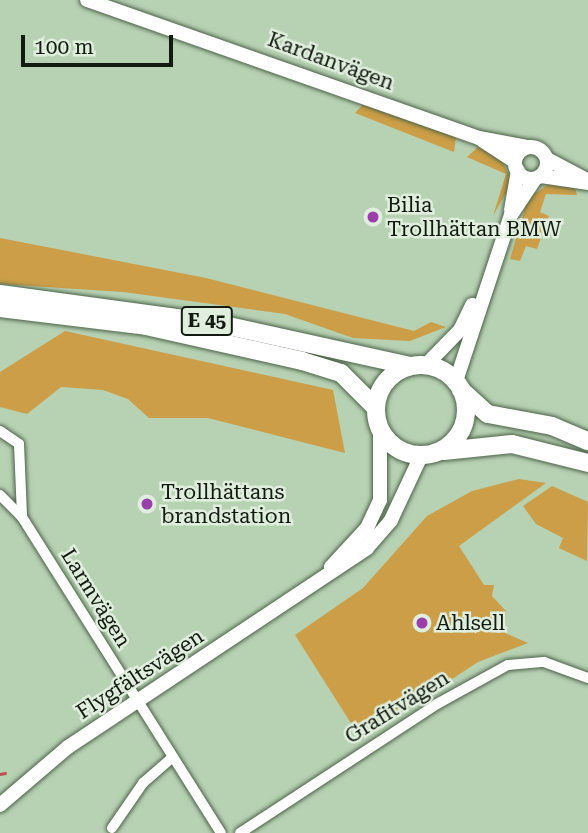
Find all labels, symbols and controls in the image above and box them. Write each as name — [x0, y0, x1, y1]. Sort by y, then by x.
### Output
scale bar — [24, 21, 177, 65]
street label: Kardanvägen — [264, 26, 398, 96]
text: 100 m — [34, 35, 94, 59]
place label: Bilia Trollhättan BMW — [387, 192, 561, 242]
marker: Bilia Trollhättan BMW — [365, 209, 381, 225]
road number: E 45 — [181, 306, 233, 336]
place label: Trollhättans brandstation — [161, 479, 291, 529]
marker: Trollhättans brandstation — [139, 496, 155, 512]
street label: Larmvägen — [56, 544, 136, 652]
place label: Ahlsell — [436, 610, 505, 636]
marker: Ahlsell — [414, 615, 430, 631]
street label: Flygfältsvägen — [72, 624, 208, 724]
street label: Grafitvägen — [340, 665, 454, 749]

